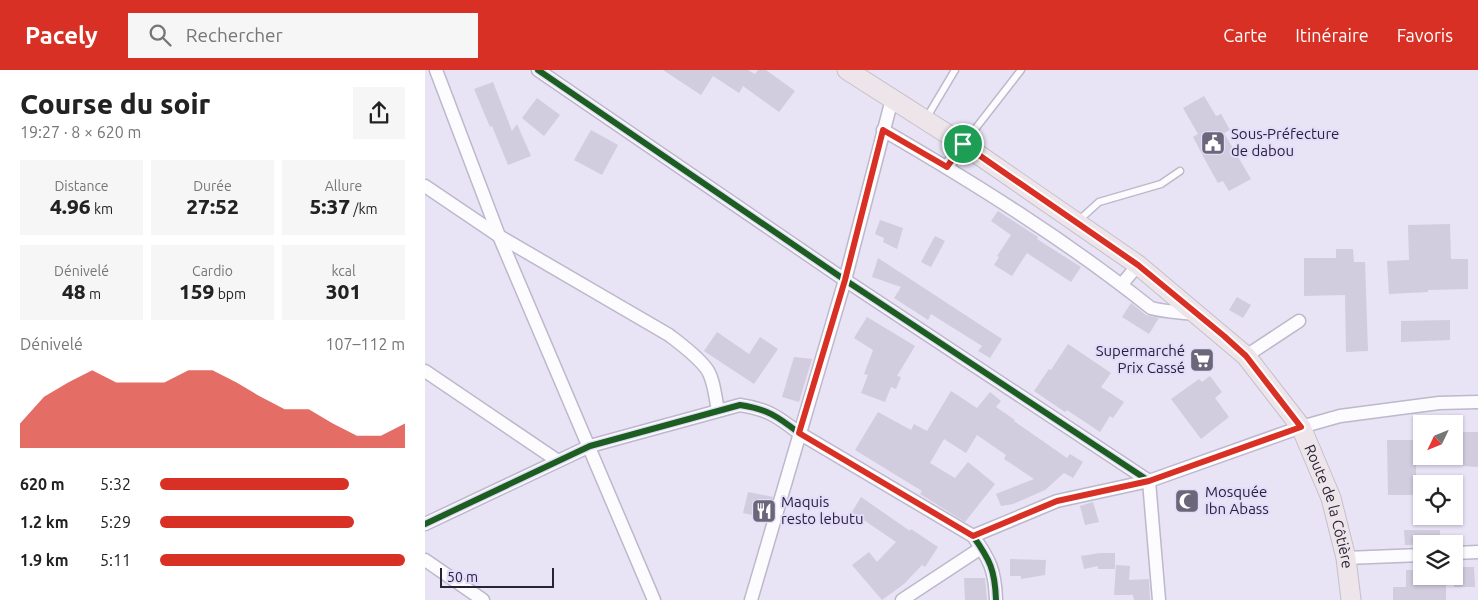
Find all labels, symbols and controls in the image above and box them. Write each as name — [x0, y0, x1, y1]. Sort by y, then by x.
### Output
search box — [128, 13, 478, 58]
icon: search — [146, 21, 174, 49]
text: Pacely — [25, 22, 98, 49]
text: Rechercher — [186, 24, 283, 46]
text: Carte — [1223, 25, 1267, 45]
text: Itinéraire — [1295, 25, 1369, 45]
text: Favoris — [1397, 25, 1453, 45]
button: share — [353, 87, 405, 139]
text: Course du soir — [20, 88, 210, 119]
text: 19:27 · 8 × 620 m — [20, 123, 141, 141]
pin — [942, 123, 984, 165]
place label: Sous-Préfecture de dabou — [1231, 125, 1339, 159]
icon: arrive — [949, 130, 977, 158]
public building icon: Sous-Préfecture de dabou — [1200, 130, 1226, 156]
text: Distance — [54, 178, 109, 194]
text: Durée — [193, 178, 232, 194]
text: Allure — [325, 178, 362, 194]
text: 4.96 — [50, 194, 91, 218]
text: 27:52 — [186, 194, 239, 218]
text: 5:37 — [309, 194, 350, 218]
text: km — [91, 201, 113, 217]
text: /km — [350, 201, 378, 217]
text: Dénivelé — [54, 263, 109, 279]
text: Cardio — [192, 263, 233, 279]
text: kcal — [331, 263, 356, 279]
text: 48 — [62, 279, 86, 303]
text: 159 — [179, 279, 214, 303]
text: 301 — [326, 279, 361, 303]
text: m — [86, 286, 101, 302]
text: bpm — [214, 286, 246, 302]
text: Dénivelé — [20, 335, 83, 353]
text: 107–112 m — [325, 335, 405, 353]
place label: Supermarché Prix Cassé — [1096, 342, 1185, 376]
supermarket icon: Supermarché Prix Cassé — [1189, 347, 1215, 373]
north arrow — [1413, 415, 1463, 465]
map controls — [1413, 415, 1463, 585]
street label: Route de la Côtière — [1301, 442, 1356, 569]
text: 620 m — [20, 475, 65, 493]
text: 5:32 — [100, 475, 131, 493]
button: locate — [1413, 475, 1463, 525]
place label: Mosquée Ibn Abass — [1205, 483, 1269, 517]
mosque icon: Mosquée Ibn Abass — [1174, 488, 1200, 514]
place label: Maquis resto lebutu — [781, 493, 864, 527]
restaurant icon: Maquis resto lebutu — [751, 498, 777, 524]
text: 1.2 km — [20, 513, 69, 531]
text: 5:29 — [100, 513, 131, 531]
button: layers — [1413, 535, 1463, 585]
text: 1.9 km — [20, 551, 69, 569]
text: 5:11 — [100, 551, 131, 569]
scale bar — [440, 565, 554, 588]
text: 50 m — [447, 569, 478, 585]

